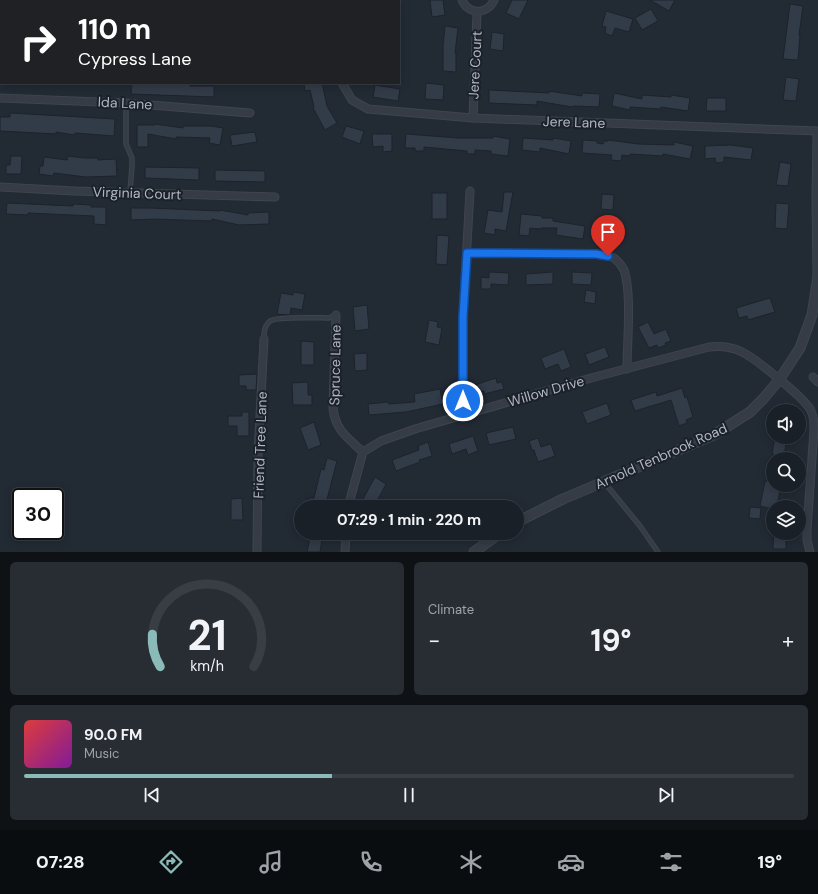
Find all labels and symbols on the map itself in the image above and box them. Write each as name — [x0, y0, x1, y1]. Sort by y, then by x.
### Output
street label: Jere Court — [464, 30, 486, 100]
street label: Ida Lane — [97, 93, 153, 113]
street label: Jere Lane — [542, 112, 606, 132]
street label: Virginia Court — [92, 182, 182, 204]
pin — [591, 215, 625, 256]
street label: Spruce Lane — [325, 324, 345, 406]
street label: Willow Drive — [506, 371, 586, 411]
position arrow — [442, 380, 484, 422]
street label: Friend Tree Lane — [249, 391, 271, 499]
street label: Arnold Tenbrook Road — [592, 419, 730, 493]
speed limit sign: 30 — [12, 488, 64, 540]

